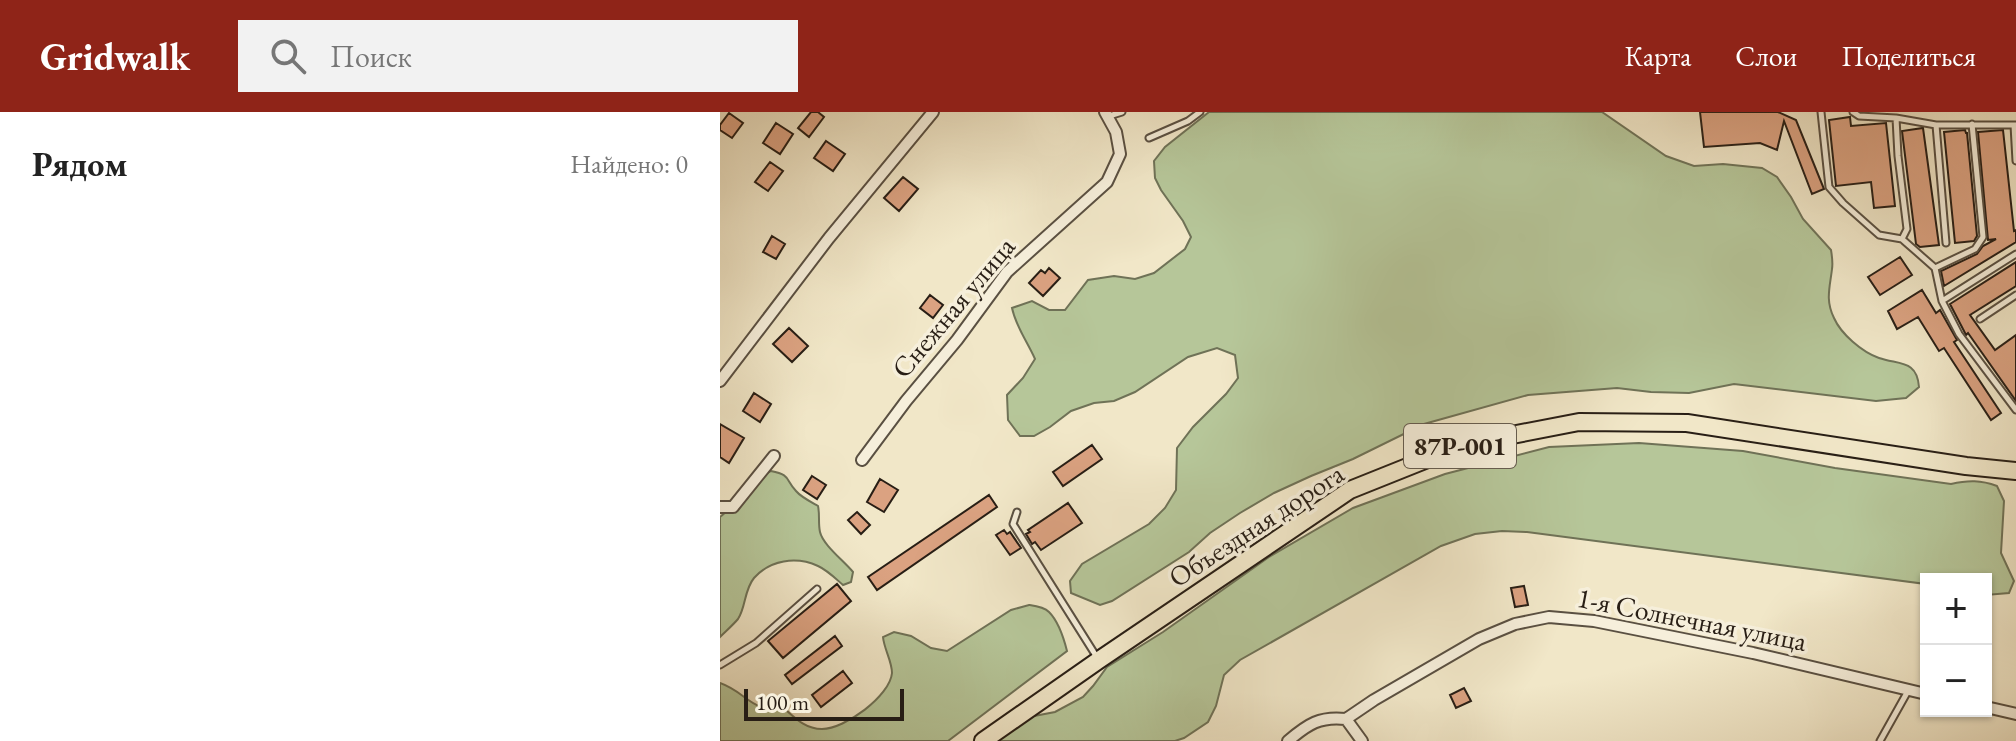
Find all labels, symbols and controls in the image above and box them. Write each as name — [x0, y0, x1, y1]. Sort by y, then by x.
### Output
search box — [238, 20, 798, 92]
text: Gridwalk — [40, 32, 190, 81]
icon: search — [266, 34, 310, 78]
text: Поиск — [330, 37, 412, 76]
text: Карта — [1624, 38, 1691, 74]
text: Слои — [1735, 38, 1797, 74]
text: Поделиться — [1841, 38, 1976, 74]
text: Рядом — [32, 142, 127, 186]
text: Найдено: 0 — [570, 147, 688, 181]
street label: Снежная улица — [883, 228, 1023, 385]
road number: 87Р-001 — [1404, 424, 1516, 468]
street label: Объездная дорога — [1162, 454, 1351, 595]
map controls — [1920, 573, 1992, 717]
button: + — [1920, 573, 1992, 645]
street label: 1-я Солнечная улица — [1574, 579, 1811, 659]
button: − — [1920, 645, 1992, 717]
scale bar — [744, 685, 904, 721]
text: 100 m — [756, 688, 809, 717]

